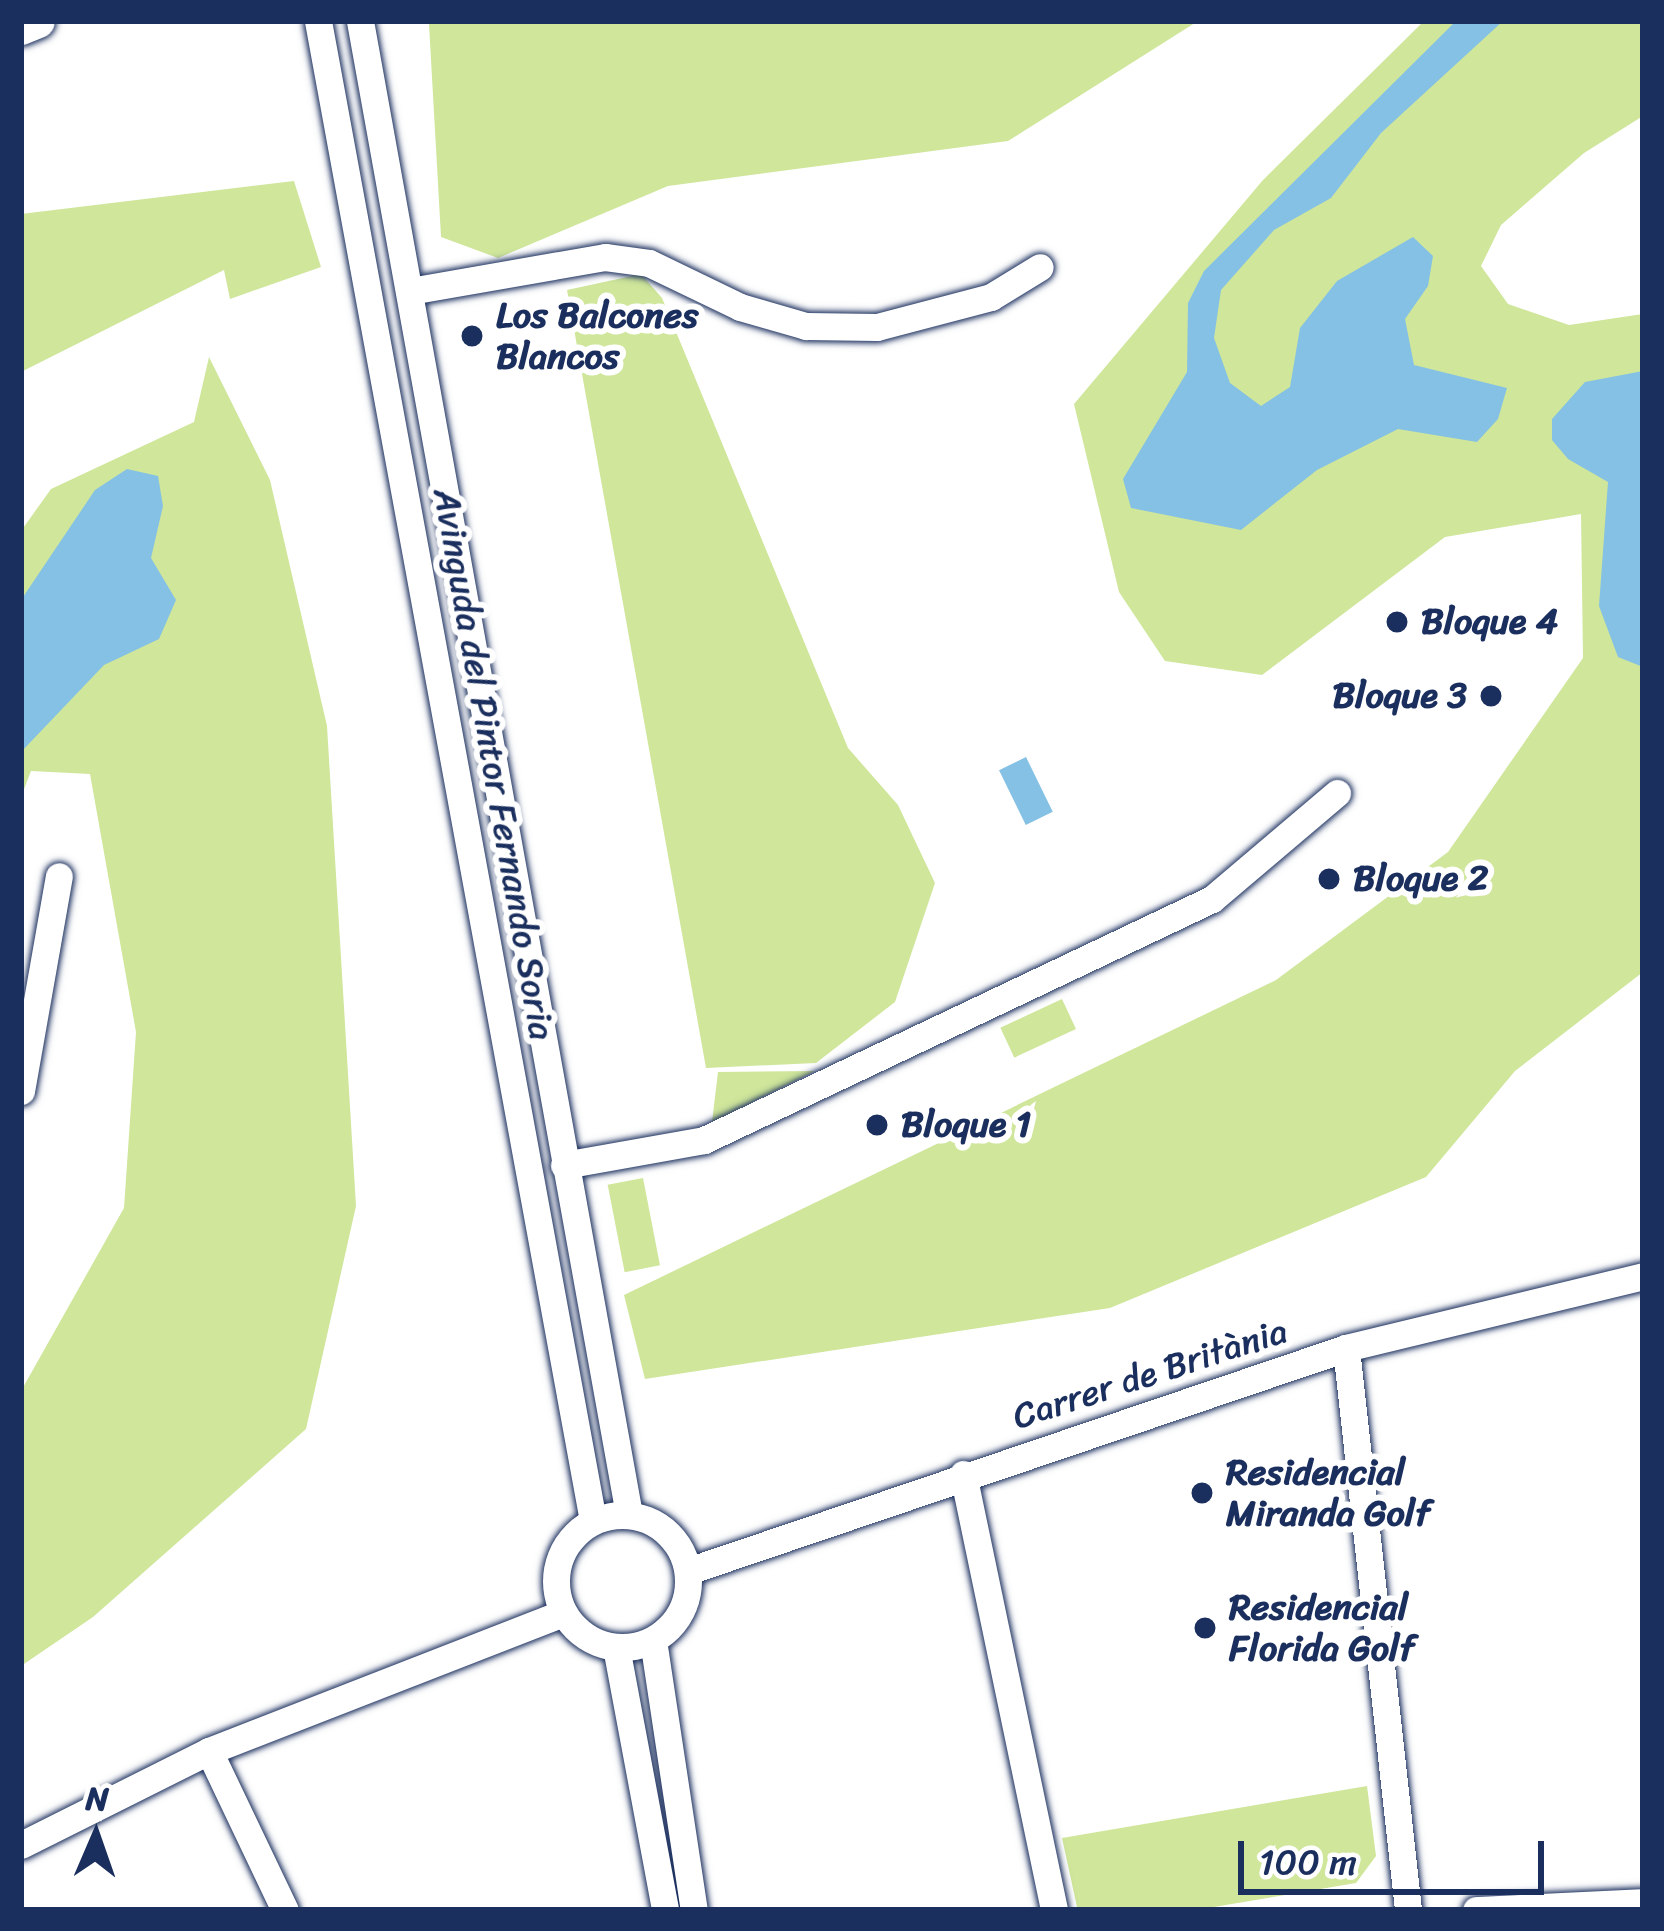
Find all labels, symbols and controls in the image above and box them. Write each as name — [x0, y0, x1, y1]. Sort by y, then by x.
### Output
place label: Los Balcones Blancos — [496, 293, 698, 378]
marker: Los Balcones Blancos — [459, 323, 485, 349]
street label: Avinguda del Pintor Fernando Soria — [424, 485, 564, 1043]
place label: Bloque 4 — [1421, 600, 1558, 644]
marker: Bloque 4 — [1384, 609, 1410, 635]
place label: Bloque 3 — [1332, 674, 1467, 718]
marker: Bloque 3 — [1478, 683, 1504, 709]
place label: Bloque 2 — [1353, 857, 1489, 901]
marker: Bloque 2 — [1316, 866, 1342, 892]
place label: Bloque 1 — [901, 1103, 1031, 1147]
marker: Bloque 1 — [864, 1112, 890, 1138]
street label: Carrer de Britània — [1006, 1309, 1294, 1439]
place label: Residencial Miranda Golf — [1226, 1450, 1431, 1535]
marker: Residencial Miranda Golf — [1189, 1480, 1215, 1506]
place label: Residencial Florida Golf — [1229, 1585, 1415, 1670]
marker: Residencial Florida Golf — [1192, 1615, 1218, 1641]
text: N — [85, 1770, 110, 1828]
north arrow — [36, 1775, 156, 1895]
scale bar — [1244, 1817, 1550, 1891]
text: 100 m — [1259, 1830, 1357, 1894]

